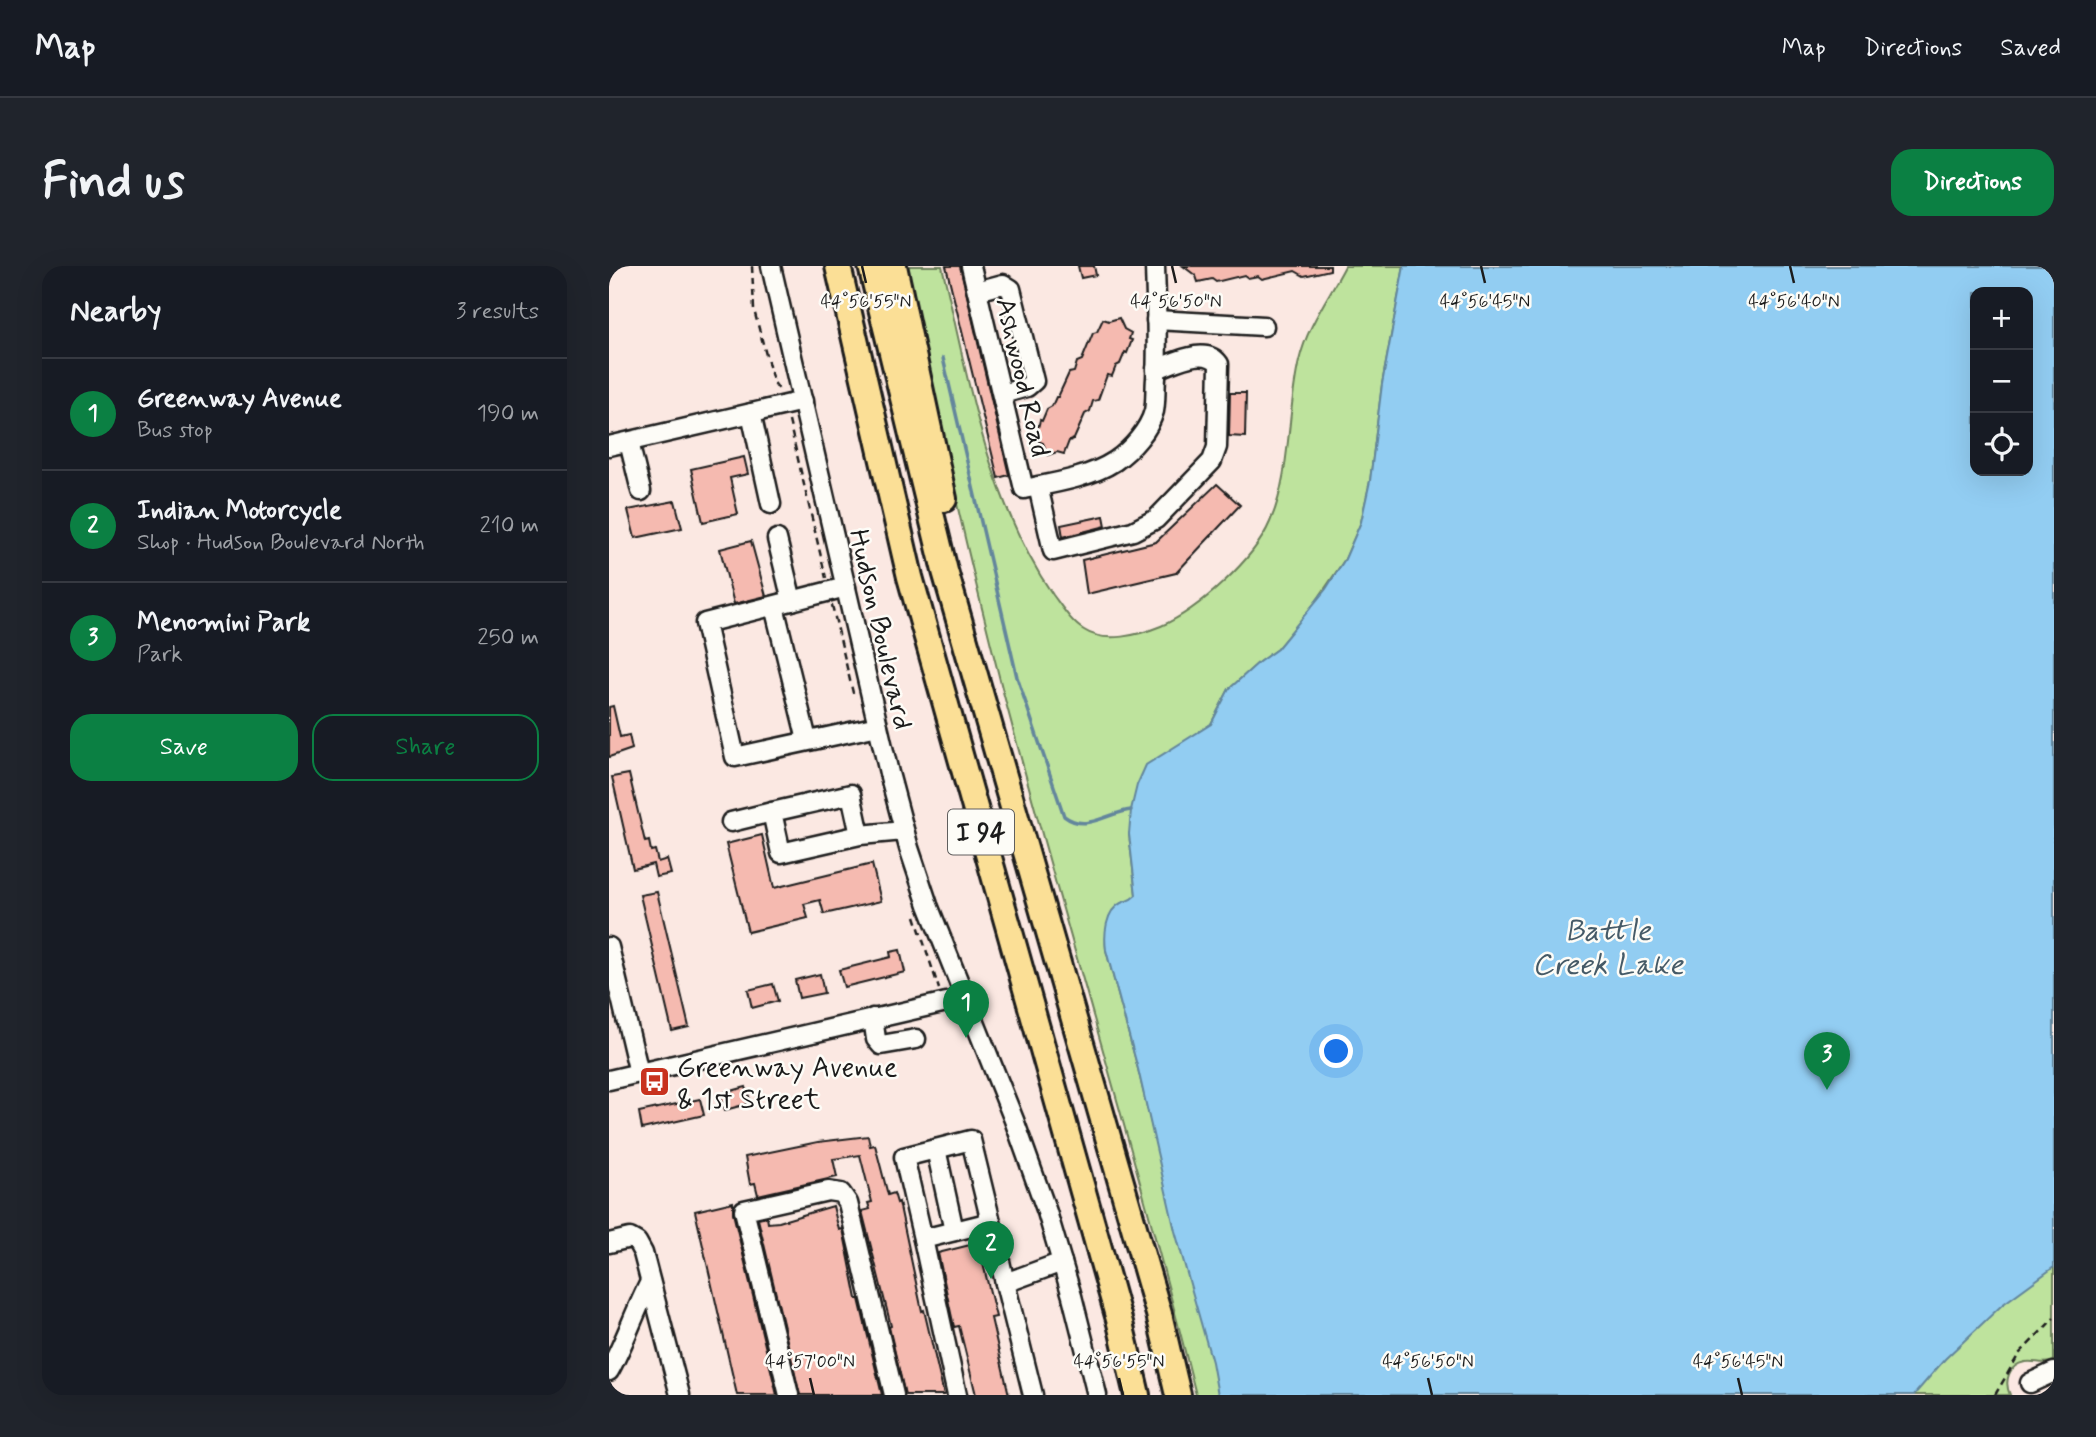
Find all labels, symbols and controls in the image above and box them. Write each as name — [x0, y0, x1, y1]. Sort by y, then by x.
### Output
text: Map — [35, 26, 95, 70]
text: Map — [1782, 33, 1826, 64]
text: Directions — [1864, 33, 1962, 64]
text: Saved — [2000, 33, 2061, 64]
button: Directions — [1891, 149, 2054, 216]
text: Find us — [42, 150, 185, 215]
map controls — [1970, 287, 2033, 476]
button: + — [1970, 287, 2033, 350]
text: 44°56'55"N — [821, 290, 912, 314]
text: 44°56'50"N — [1130, 290, 1222, 314]
text: 44°56'45"N — [1440, 290, 1530, 314]
text: 44°56'40"N — [1748, 290, 1840, 314]
text: Nearby — [70, 292, 161, 331]
street label: Ashwood Road — [985, 294, 1058, 461]
text: 3 results — [456, 297, 539, 327]
button: − — [1970, 350, 2033, 413]
text: Greenway Avenue — [137, 382, 342, 416]
text: 1 — [88, 399, 98, 429]
text: 190 m — [477, 399, 539, 429]
button: locate — [1970, 413, 2033, 476]
text: Bus stop — [137, 416, 213, 446]
text: Indian Motorcycle — [137, 494, 342, 528]
text: 2 — [87, 511, 99, 541]
text: 210 m — [479, 511, 539, 541]
street label: Hudson Boulevard — [839, 526, 921, 733]
text: Shop · Hudson Boulevard North — [137, 528, 425, 558]
text: Menomini Park — [137, 606, 310, 640]
text: 3 — [88, 623, 98, 653]
text: 250 m — [477, 623, 539, 653]
text: Park — [137, 640, 183, 670]
button: Save — [70, 714, 298, 781]
button: Share — [312, 714, 539, 781]
road number: I 94 — [948, 810, 1014, 854]
water label: Battle Creek Lake — [1532, 912, 1685, 985]
pin: 1 — [943, 980, 989, 1038]
pin: 3 — [1804, 1032, 1850, 1090]
your location — [1319, 1034, 1353, 1068]
place label: Greenway Avenue & 1st Street — [677, 1050, 898, 1119]
bus stop icon: Greenway Avenue & 1st Street — [637, 1065, 671, 1099]
pin: 2 — [968, 1221, 1014, 1279]
text: 44°57'00"N — [765, 1350, 855, 1374]
text: 44°56'55"N — [1074, 1350, 1165, 1374]
text: 44°56'50"N — [1382, 1350, 1474, 1374]
text: 44°56'45"N — [1693, 1350, 1783, 1374]

